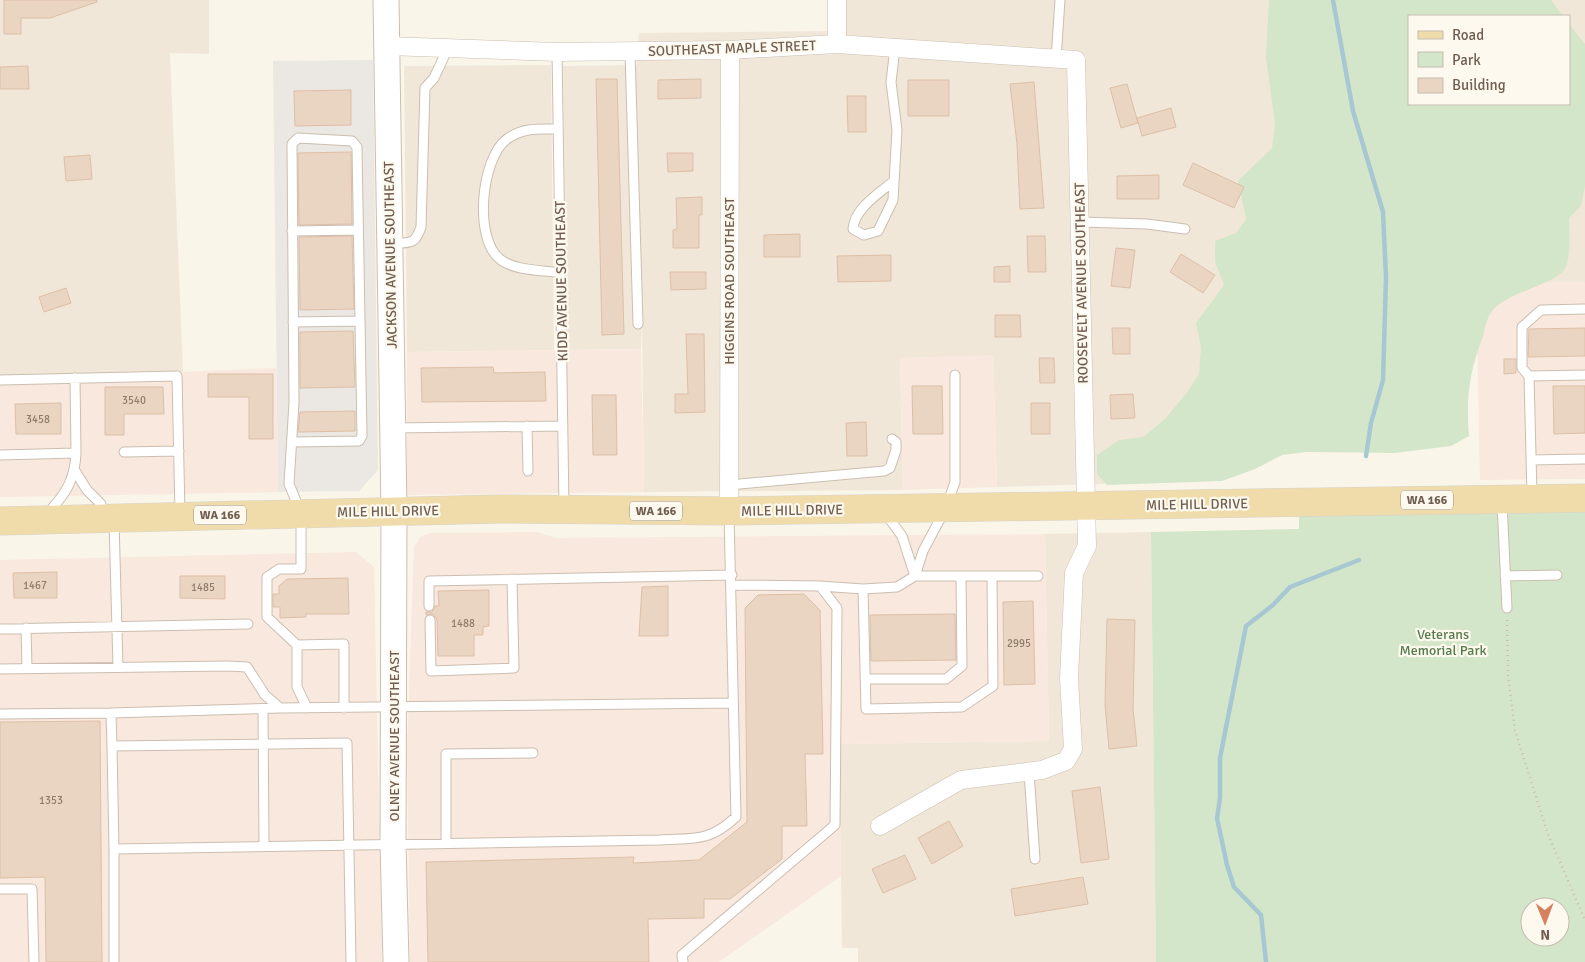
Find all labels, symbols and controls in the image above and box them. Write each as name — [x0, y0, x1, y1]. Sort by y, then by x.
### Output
legend — [1408, 15, 1570, 105]
text: Road — [1452, 26, 1484, 44]
street label: SOUTHEAST MAPLE STREET — [648, 37, 816, 60]
text: Park — [1452, 51, 1481, 69]
text: Building — [1452, 76, 1506, 94]
street label: JACKSON AVENUE SOUTHEAST — [380, 161, 401, 349]
street label: ROOSEVELT AVENUE SOUTHEAST — [1071, 182, 1092, 384]
street label: HIGGINS ROAD SOUTHEAST — [721, 197, 738, 365]
street label: KIDD AVENUE SOUTHEAST — [552, 200, 571, 362]
house number: 3540 — [122, 394, 146, 407]
house number: 3458 — [26, 413, 50, 426]
road number: WA 166 — [1401, 490, 1453, 510]
street label: MILE HILL DRIVE — [1146, 495, 1248, 514]
street label: MILE HILL DRIVE — [741, 501, 843, 520]
street label: MILE HILL DRIVE — [337, 502, 439, 521]
road number: WA 166 — [630, 502, 682, 520]
road number: WA 166 — [194, 506, 246, 524]
house number: 1467 — [23, 579, 47, 592]
house number: 1485 — [191, 581, 215, 594]
house number: 1488 — [451, 617, 475, 630]
park label: Veterans Memorial Park — [1399, 626, 1487, 659]
house number: 2995 — [1007, 637, 1031, 650]
street label: OLNEY AVENUE SOUTHEAST — [386, 650, 403, 822]
house number: 1353 — [39, 794, 63, 807]
north arrow — [1520, 897, 1570, 947]
text: N — [1540, 926, 1550, 943]

